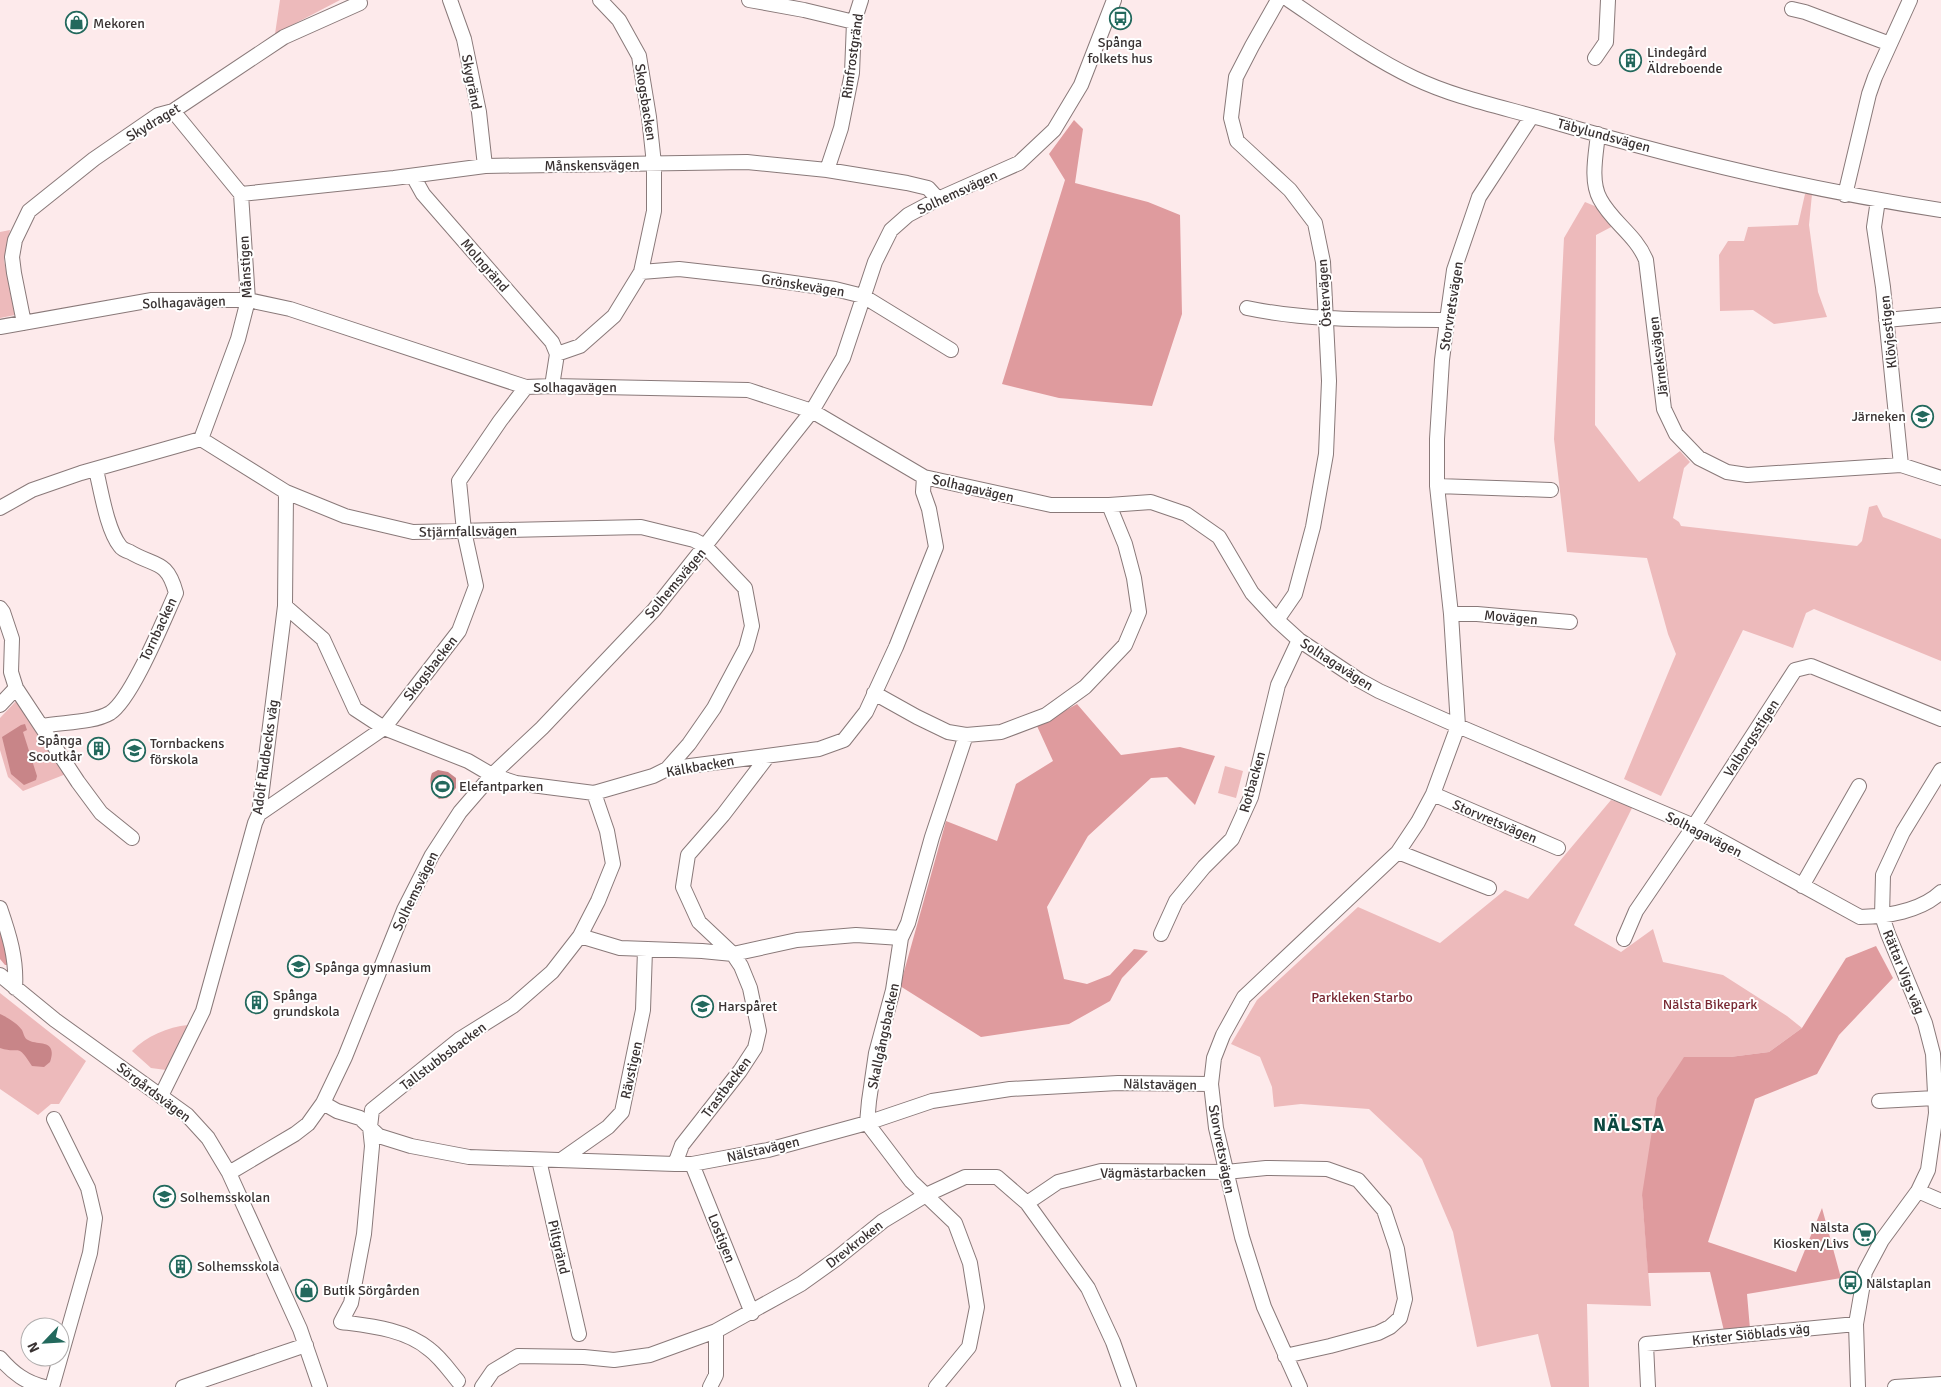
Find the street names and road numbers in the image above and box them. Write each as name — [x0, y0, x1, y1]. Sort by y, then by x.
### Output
street label: Rimfrostgränd — [838, 12, 867, 100]
street label: Skygränd — [458, 53, 485, 111]
street label: Skogsbacken — [631, 62, 660, 142]
street label: Skydraget — [123, 100, 183, 145]
street label: Täbylundsvägen — [1555, 115, 1652, 156]
street label: Månskensvägen — [544, 156, 640, 175]
street label: Solhemsvägen — [914, 166, 1000, 218]
street label: Månstigen — [235, 235, 256, 299]
street label: Molngränd — [457, 235, 512, 295]
street label: Östervägen — [1314, 258, 1335, 328]
street label: Storvretsvägen — [1436, 260, 1467, 352]
street label: Grönskevägen — [760, 271, 846, 300]
street label: Solhagavägen — [142, 293, 226, 312]
street label: Klövjestigen — [1876, 295, 1901, 369]
street label: Järneksvägen — [1645, 316, 1672, 398]
street label: Solhagavägen — [533, 379, 617, 396]
street label: Solhagavägen — [930, 471, 1015, 506]
street label: Stjärnfallsvägen — [419, 522, 517, 541]
street label: Solhemsvägen — [641, 545, 710, 622]
street label: Tornbacken — [136, 595, 181, 664]
street label: Movägen — [1483, 607, 1539, 628]
street label: Skogsbacken — [400, 632, 461, 704]
street label: Solhagavägen — [1297, 635, 1376, 694]
street label: Valborgsstigen — [1720, 696, 1783, 780]
street label: Adolf Rudbecks väg — [249, 698, 282, 816]
street label: Rotbacken — [1236, 750, 1269, 815]
street label: Kälkbacken — [665, 752, 736, 781]
street label: Storvretsvägen — [1450, 796, 1540, 847]
street label: Solhagavägen — [1663, 808, 1745, 861]
street label: Solhemsvägen — [389, 849, 442, 934]
street label: Rättar Vigs väg — [1879, 927, 1928, 1017]
street label: Skallgångsbacken — [864, 982, 903, 1091]
street label: Tallstubbsbacken — [397, 1019, 490, 1094]
street label: Rävstigen — [617, 1040, 646, 1100]
street label: Trastbacken — [698, 1054, 755, 1121]
street label: Sörgårdsvägen — [113, 1059, 194, 1126]
street label: Nälstavägen — [1123, 1075, 1197, 1094]
street label: Storvretsvägen — [1205, 1103, 1238, 1195]
street label: Nälstavägen — [725, 1133, 801, 1166]
street label: Vägmästarbacken — [1100, 1163, 1206, 1182]
street label: Lostigen — [704, 1211, 739, 1265]
street label: Drevkroken — [822, 1217, 886, 1272]
street label: Piltgränd — [544, 1218, 573, 1276]
street label: Krister Siöblads väg — [1691, 1320, 1811, 1349]

